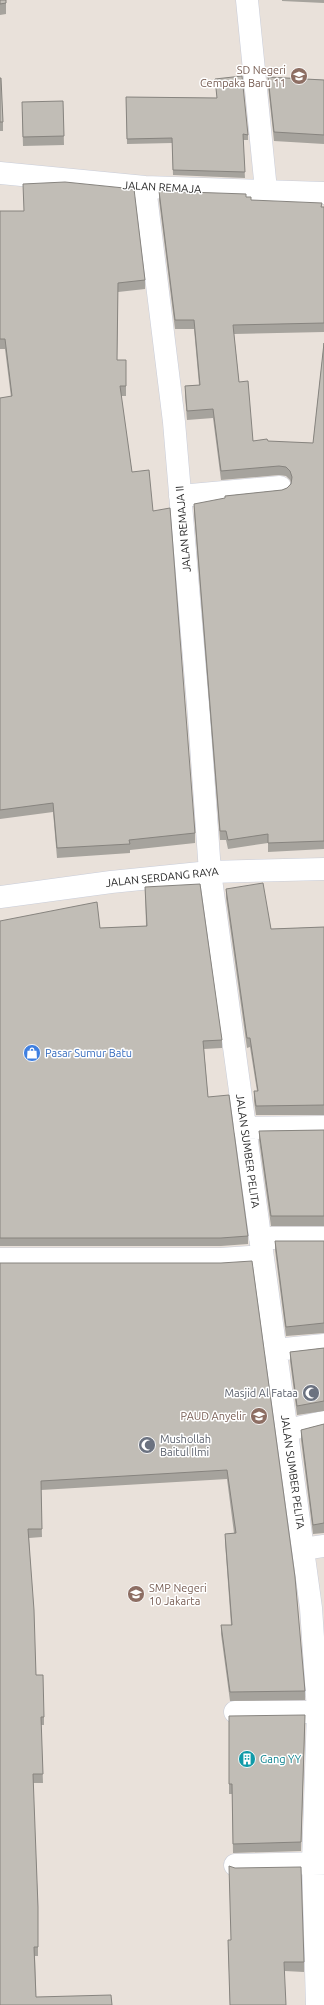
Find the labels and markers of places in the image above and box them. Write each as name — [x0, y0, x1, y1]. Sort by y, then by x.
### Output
place label: SD Negeri Cempaka Baru 11 — [200, 64, 286, 89]
school or university icon: SD Negeri Cempaka Baru 11 — [289, 66, 309, 86]
shop icon: Pasar Sumur Batu — [22, 1043, 42, 1063]
place label: Pasar Sumur Batu — [45, 1047, 132, 1059]
mosque icon: Masjid Al Fataa — [301, 1383, 321, 1403]
place label: Masjid Al Fataa — [225, 1387, 298, 1399]
school or university icon: PAUD Anyelir — [249, 1406, 269, 1426]
place label: PAUD Anyelir — [181, 1410, 247, 1422]
place label: Mushollah Baitul Ilmi — [160, 1433, 211, 1458]
mosque icon: Mushollah Baitul Ilmi — [137, 1435, 157, 1455]
place label: SMP Negeri 10 Jakarta — [149, 1582, 207, 1607]
school or university icon: SMP Negeri 10 Jakarta — [126, 1584, 146, 1604]
building icon: Gang YY — [237, 1749, 257, 1769]
place label: Gang YY — [260, 1753, 302, 1765]

